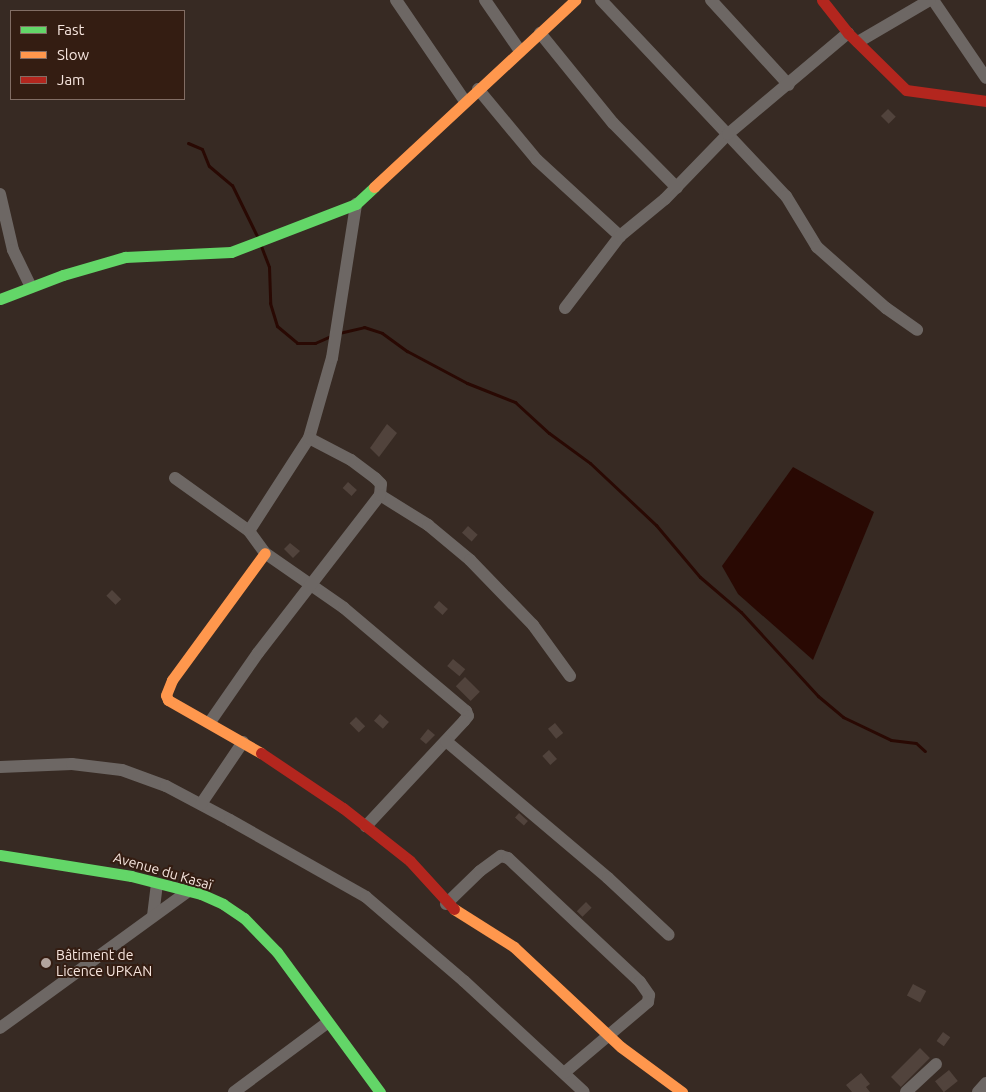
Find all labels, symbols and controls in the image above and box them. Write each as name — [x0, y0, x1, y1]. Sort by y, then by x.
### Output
legend — [10, 10, 185, 100]
text: Fast — [57, 21, 84, 38]
text: Slow — [57, 46, 89, 63]
text: Jam — [57, 71, 85, 88]
street label: Avenue du Kasaï — [112, 849, 214, 893]
place label: Bâtiment de Licence UPKAN — [56, 947, 152, 980]
marker: Bâtiment de Licence UPKAN — [40, 957, 52, 969]

